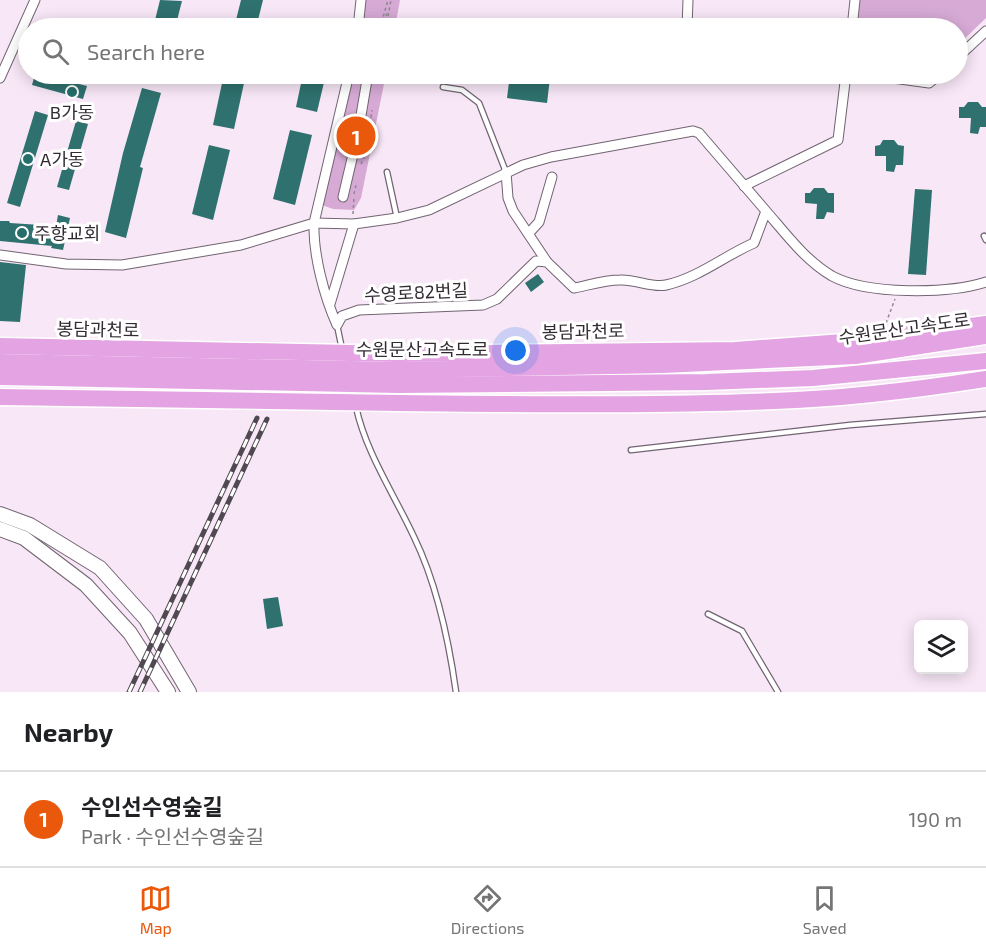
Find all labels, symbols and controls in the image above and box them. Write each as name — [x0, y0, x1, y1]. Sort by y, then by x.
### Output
search box — [18, 18, 968, 84]
icon: search — [39, 35, 72, 68]
text: Search here — [87, 38, 205, 64]
marker: B가동 — [65, 85, 79, 99]
place label: B가동 — [50, 101, 94, 123]
pin: 1 — [336, 114, 376, 158]
place label: A가동 — [40, 148, 84, 170]
marker: A가동 — [21, 152, 35, 166]
place label: 주향교회 — [34, 222, 100, 244]
marker: 주향교회 — [15, 226, 29, 240]
street label: 수영로82번길 — [364, 278, 468, 306]
street label: 수원문산고속도로 — [837, 308, 971, 348]
street label: 봉담과천로 — [56, 317, 140, 341]
street label: 봉담과천로 — [541, 319, 625, 343]
your location — [501, 336, 530, 365]
street label: 수원문산고속도로 — [356, 338, 488, 360]
map controls — [914, 620, 968, 674]
button: layers — [914, 620, 968, 674]
text: Nearby — [24, 716, 113, 747]
text: 수인선수영숲길 — [81, 793, 223, 819]
text: 1 — [39, 807, 48, 831]
text: 190 m — [909, 807, 962, 831]
text: Park · 수인선수영숲길 — [81, 824, 264, 848]
tab: Map — [139, 882, 172, 937]
tab: Directions — [451, 882, 524, 937]
tab: Saved — [803, 882, 847, 937]

